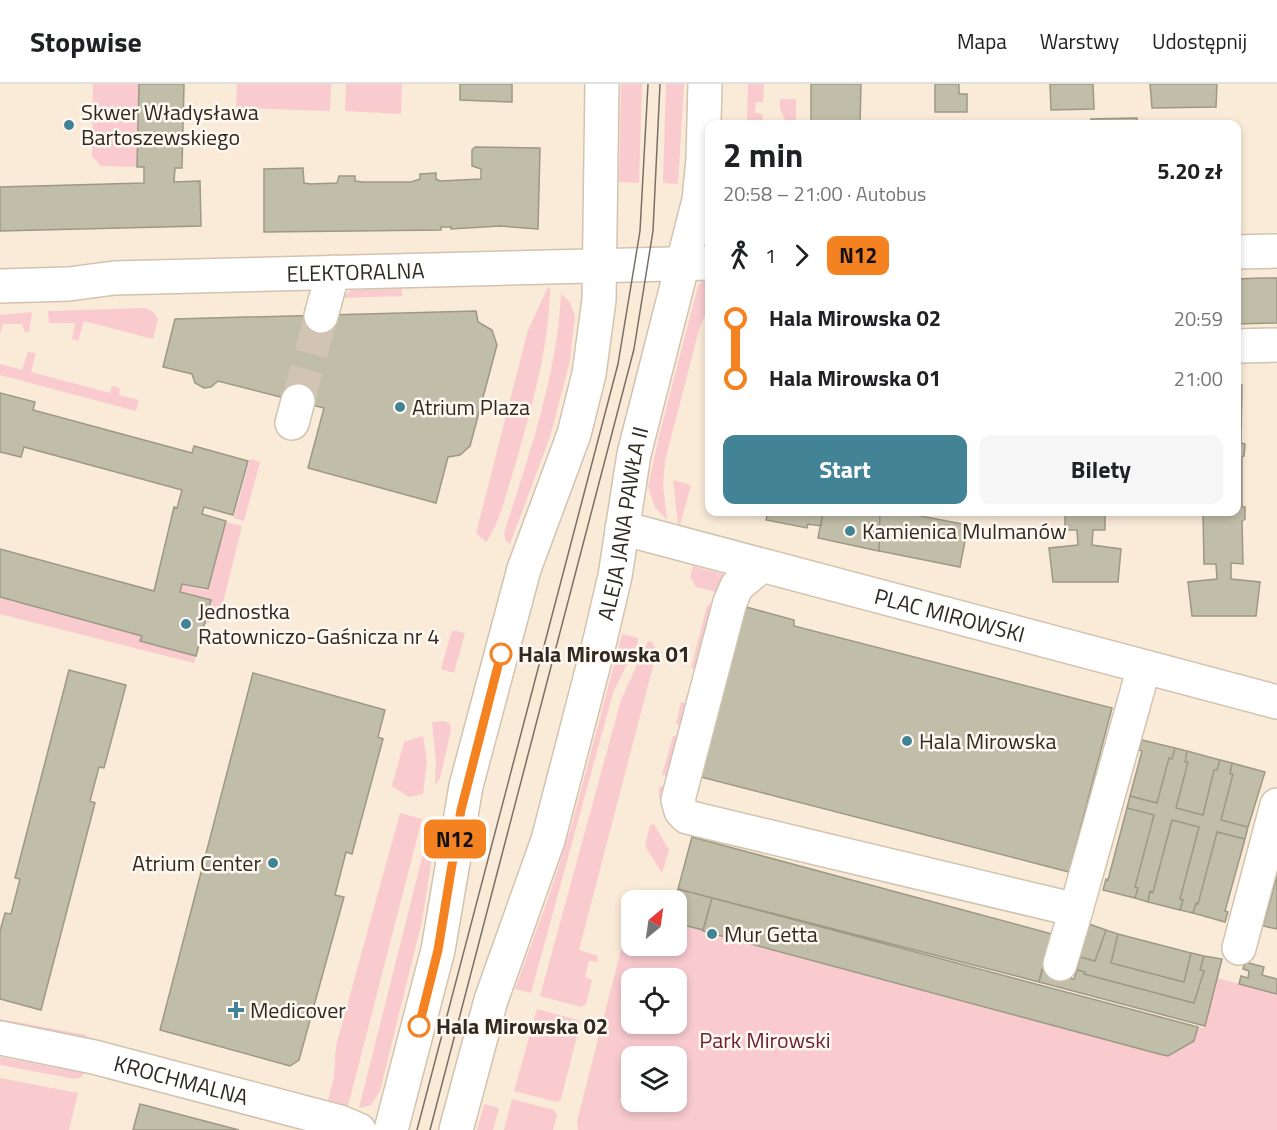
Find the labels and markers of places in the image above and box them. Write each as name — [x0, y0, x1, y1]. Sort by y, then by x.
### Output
place label: Skwer Władysława Bartoszewskiego — [81, 95, 259, 154]
marker: Skwer Władysława Bartoszewskiego — [62, 118, 76, 132]
place label: Atrium Plaza — [412, 390, 530, 424]
marker: Atrium Plaza — [393, 400, 407, 414]
place label: Kamienica Mulmanów — [862, 514, 1067, 548]
marker: Kamienica Mulmanów — [843, 524, 857, 538]
place label: Jednostka Ratowniczo-Gaśnicza nr 4 — [198, 594, 439, 653]
marker: Jednostka Ratowniczo-Gaśnicza nr 4 — [179, 617, 193, 631]
place label: Hala Mirowska 01 — [518, 637, 690, 671]
marker: Hala Mirowska 01 — [490, 643, 512, 665]
place label: Hala Mirowska — [919, 724, 1056, 758]
marker: Hala Mirowska — [900, 734, 914, 748]
place label: Atrium Center — [132, 846, 261, 880]
marker: Atrium Center — [266, 856, 280, 870]
place label: Mur Getta — [724, 917, 818, 951]
marker: Mur Getta — [705, 927, 719, 941]
place label: Medicover — [250, 993, 346, 1027]
marker: Medicover — [227, 1001, 245, 1019]
place label: Hala Mirowska 02 — [436, 1009, 608, 1043]
marker: Hala Mirowska 02 — [408, 1015, 430, 1037]

